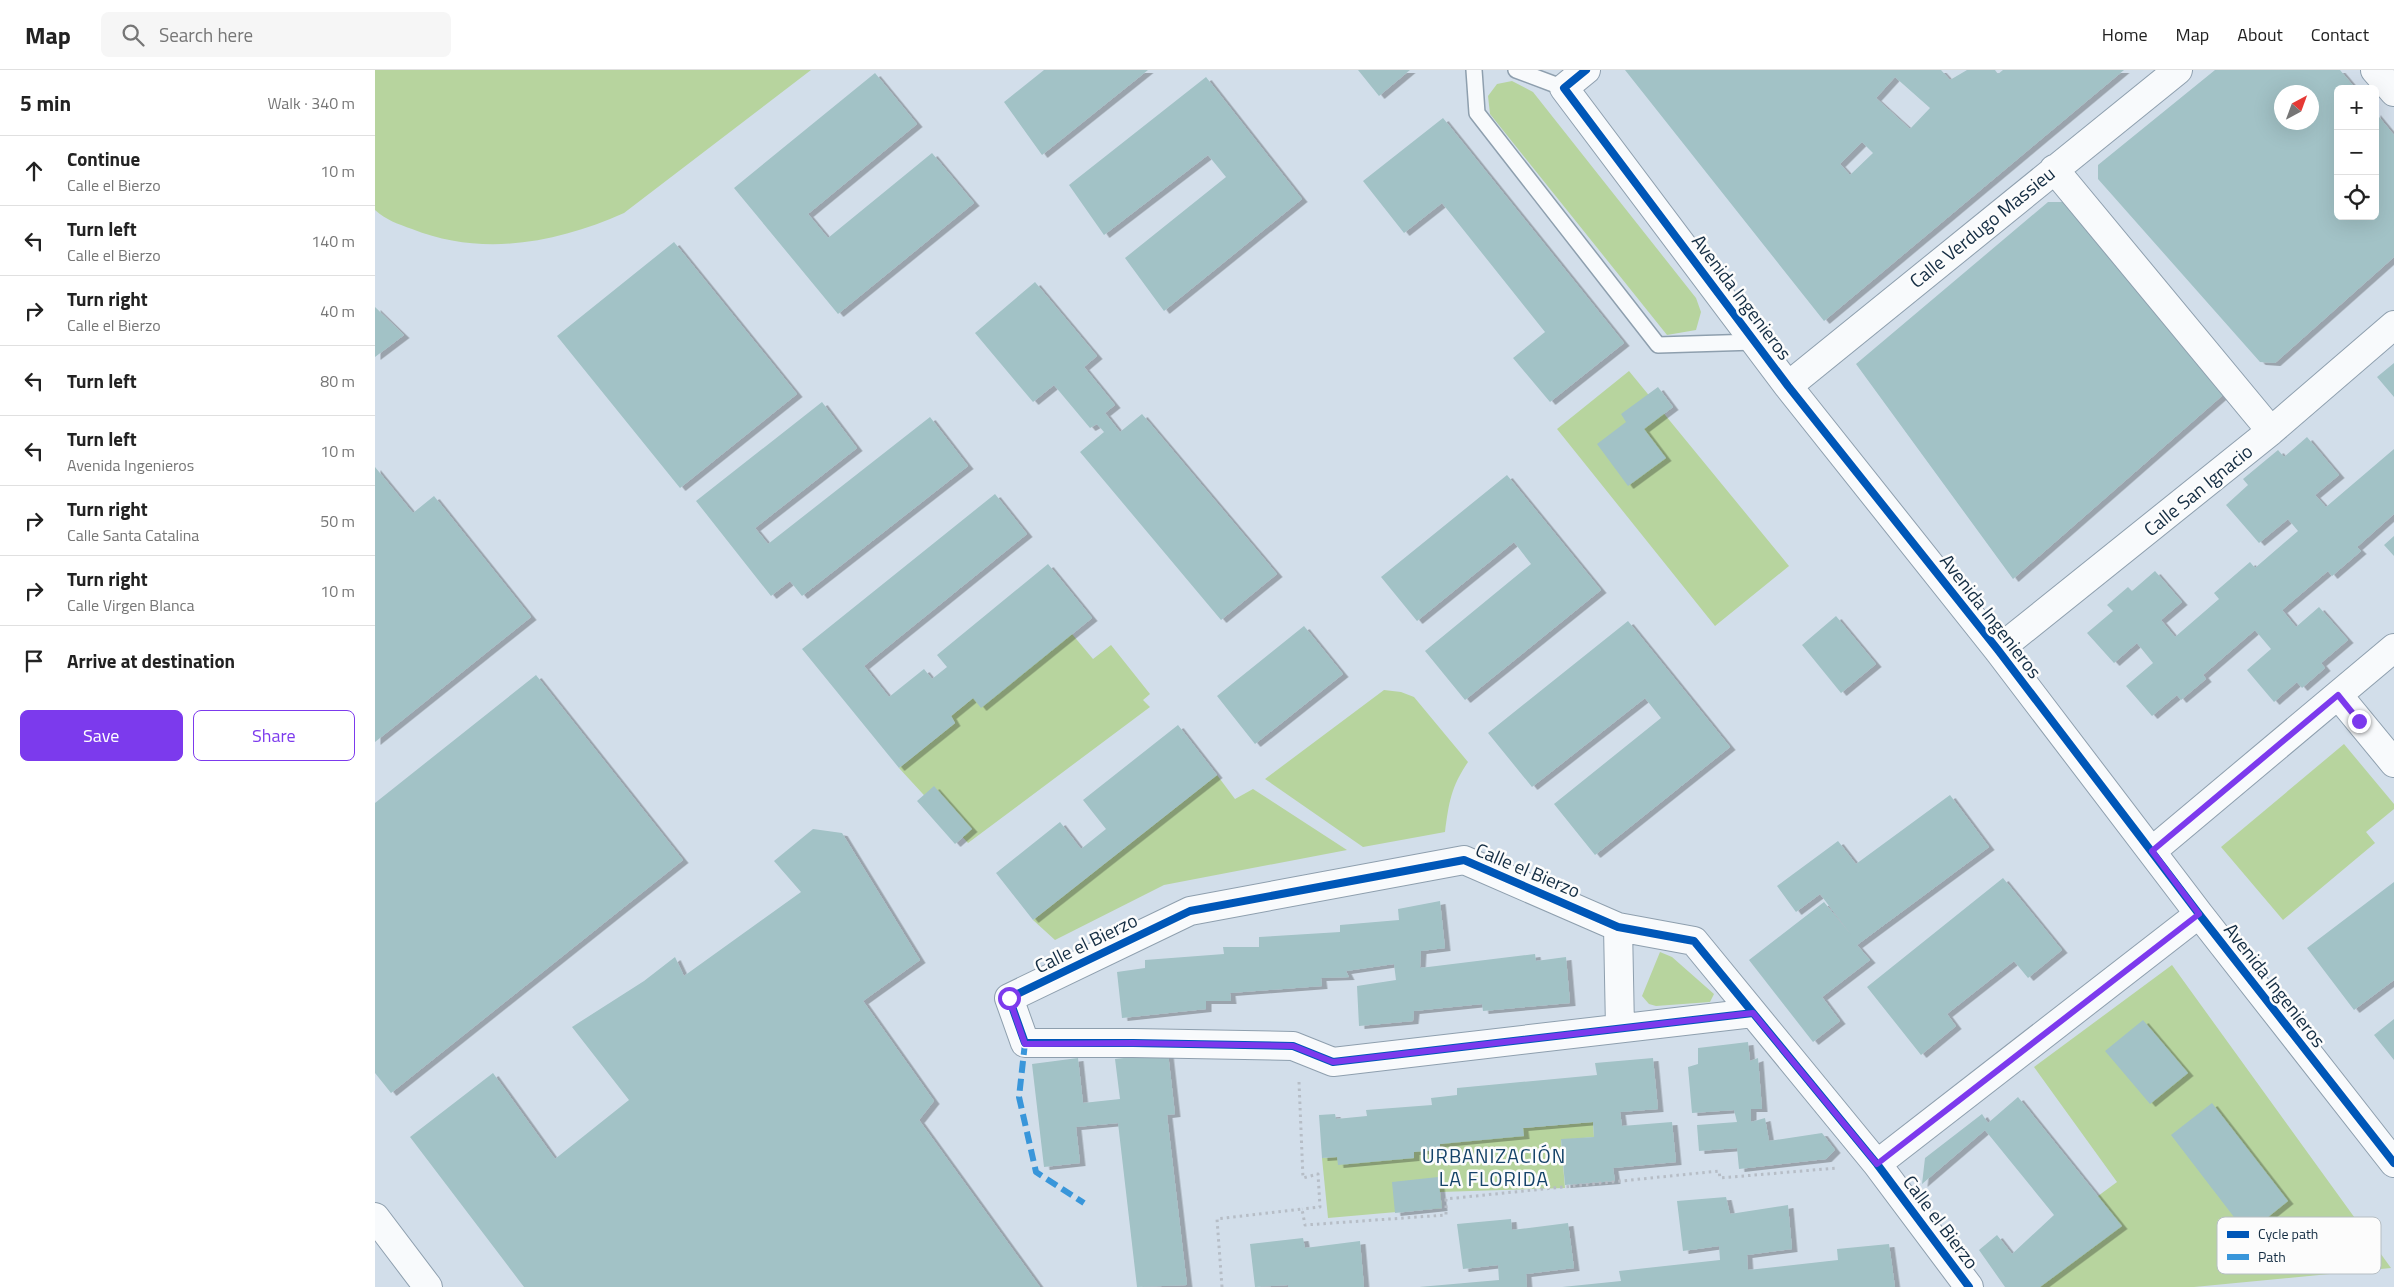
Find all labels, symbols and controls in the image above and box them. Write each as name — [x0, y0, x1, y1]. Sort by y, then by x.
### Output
search box — [101, 12, 451, 57]
text: Map — [25, 17, 71, 53]
text: Search here — [159, 20, 253, 49]
icon: search — [119, 21, 147, 49]
text: Home — [2102, 21, 2148, 48]
text: Map — [2176, 21, 2209, 48]
text: About — [2237, 21, 2283, 48]
text: Contact — [2311, 21, 2369, 48]
north arrow — [2274, 85, 2319, 130]
map controls — [2334, 85, 2379, 220]
button: + — [2334, 85, 2379, 130]
text: 5 min — [20, 87, 71, 119]
text: Walk · 340 m — [267, 91, 355, 115]
button: − — [2334, 130, 2379, 175]
text: Continue — [67, 144, 140, 173]
icon: ahead — [20, 157, 48, 185]
text: 10 m — [320, 159, 355, 183]
street label: Calle Verdugo Massieu — [1903, 159, 2061, 294]
text: Calle el Bierzo — [67, 173, 161, 197]
button: locate — [2334, 175, 2379, 220]
text: Turn left — [67, 214, 137, 243]
icon: left — [20, 227, 48, 255]
street label: Avenida Ingenieros — [1685, 228, 1800, 366]
text: 140 m — [311, 229, 355, 253]
text: Calle el Bierzo — [67, 243, 161, 267]
text: Turn right — [67, 284, 148, 313]
icon: right — [20, 297, 48, 325]
text: 40 m — [320, 299, 355, 323]
text: Calle el Bierzo — [67, 313, 161, 337]
text: Turn left — [67, 366, 137, 395]
icon: left — [20, 367, 48, 395]
text: 80 m — [320, 369, 355, 393]
text: Turn left — [67, 424, 137, 453]
street label: Calle San Ignacio — [2137, 436, 2259, 543]
icon: left — [20, 437, 48, 465]
text: 10 m — [320, 439, 355, 463]
text: Avenida Ingenieros — [67, 453, 194, 477]
text: Turn right — [67, 494, 148, 523]
icon: right — [20, 507, 48, 535]
text: 50 m — [320, 509, 355, 533]
text: Calle Santa Catalina — [67, 523, 199, 547]
street label: Avenida Ingenieros — [1933, 547, 2049, 684]
text: Turn right — [67, 564, 148, 593]
icon: right — [20, 577, 48, 605]
text: 10 m — [320, 579, 355, 603]
text: Calle Virgen Blanca — [67, 593, 195, 617]
text: Arrive at destination — [67, 646, 235, 675]
icon: arrive — [20, 647, 48, 675]
button: Save — [20, 710, 183, 761]
button: Share — [193, 710, 355, 761]
route end — [2348, 710, 2371, 733]
street label: Calle el Bierzo — [1471, 834, 1585, 905]
street label: Calle el Bierzo — [1029, 905, 1142, 980]
street label: Avenida Ingenieros — [2217, 916, 2333, 1053]
route start — [998, 987, 1021, 1010]
district label: URBANIZACIÓN LA FLORIDA — [1422, 1140, 1566, 1194]
street label: Calle el Bierzo — [1896, 1169, 1986, 1275]
legend — [2217, 1217, 2381, 1274]
text: Cycle path — [2258, 1223, 2318, 1244]
text: Path — [2258, 1246, 2286, 1267]

